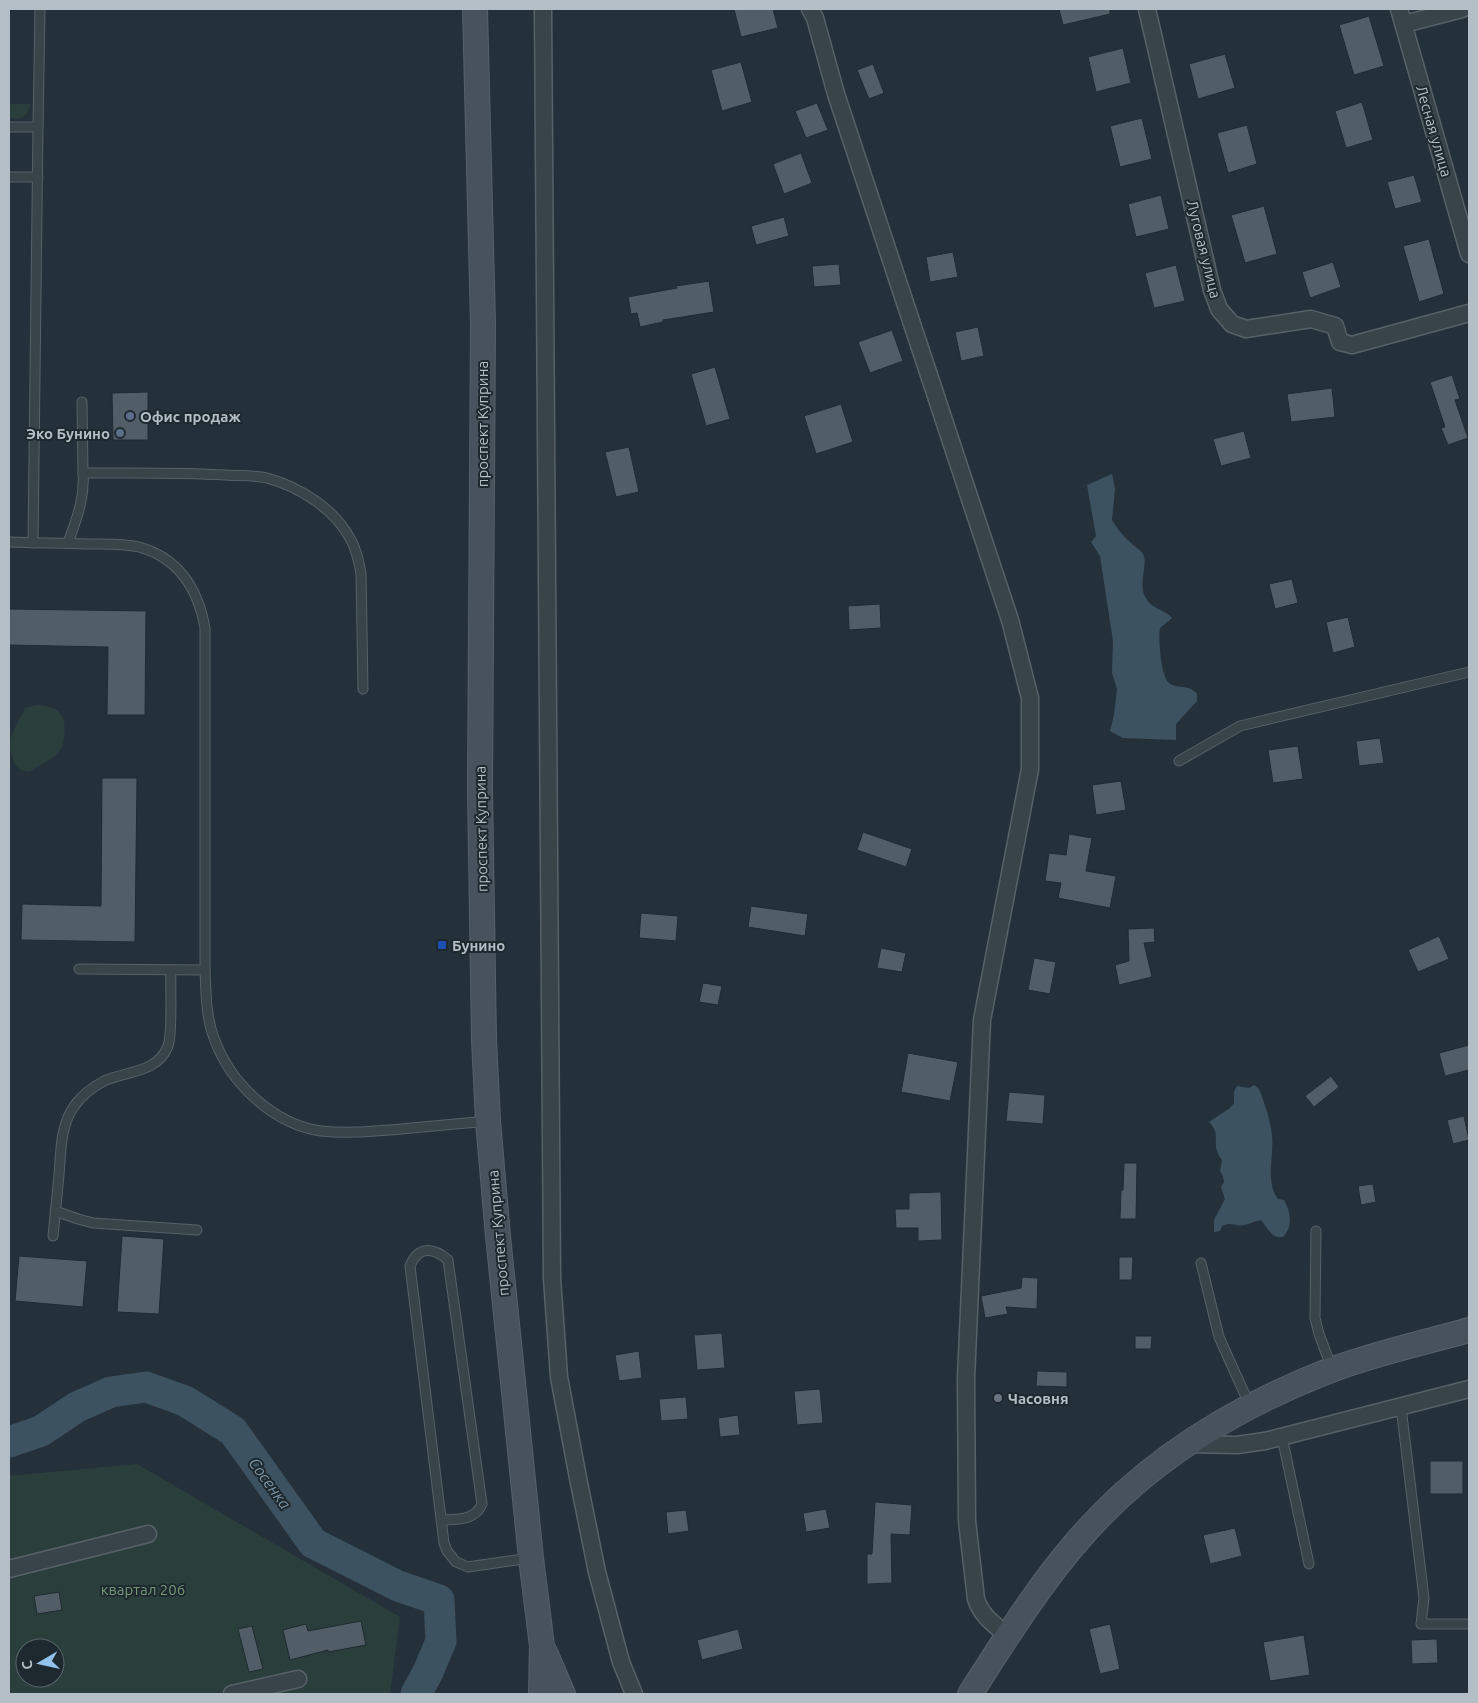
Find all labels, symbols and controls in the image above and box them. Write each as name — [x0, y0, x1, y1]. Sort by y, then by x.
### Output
street label: Лесная улица — [1413, 83, 1455, 179]
street label: Луговая улица — [1184, 198, 1224, 300]
street label: проспект Куприна — [474, 361, 491, 487]
place label: Офис продаж — [140, 408, 241, 425]
marker: Офис продаж — [124, 410, 136, 422]
place label: Эко Бунино — [26, 425, 110, 442]
marker: Эко Бунино — [114, 427, 126, 439]
street label: проспект Куприна — [471, 766, 491, 892]
place label: Бунино — [452, 937, 505, 954]
marker: Бунино — [436, 939, 448, 951]
street label: проспект Куприна — [484, 1169, 512, 1297]
place label: Часовня — [1008, 1390, 1068, 1407]
marker: Часовня — [992, 1392, 1004, 1404]
water label: Сосенка — [245, 1454, 295, 1512]
park label: квартал 206 — [101, 1581, 185, 1598]
north arrow — [15, 1638, 65, 1688]
text: С — [19, 1659, 36, 1671]

